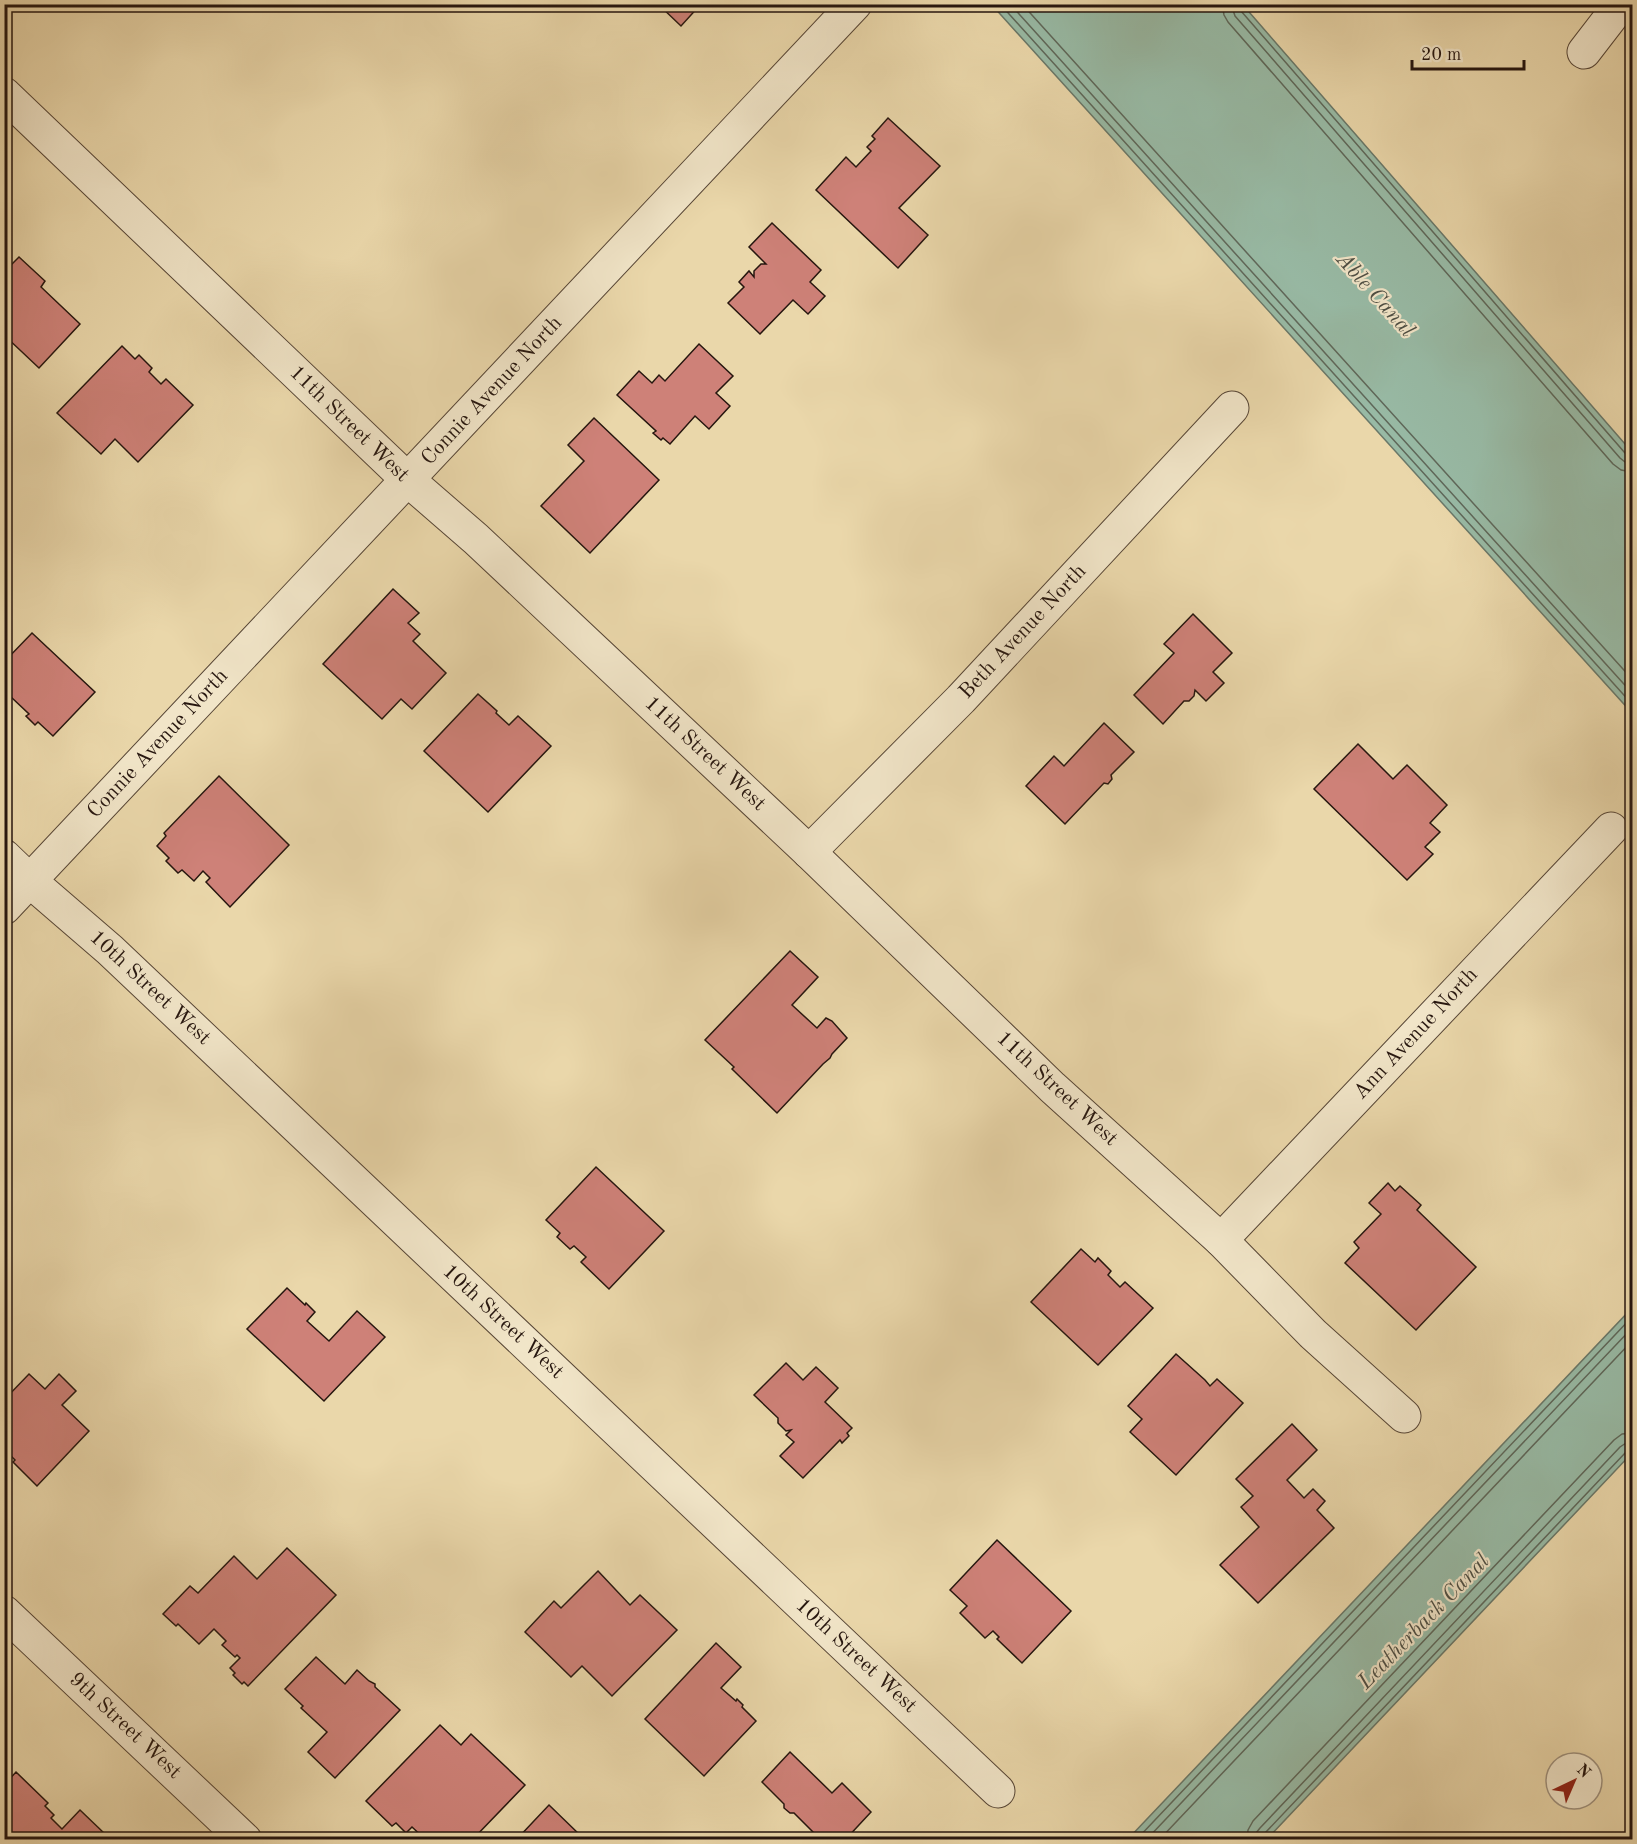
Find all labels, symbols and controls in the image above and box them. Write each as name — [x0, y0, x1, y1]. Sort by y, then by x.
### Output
scale bar — [1412, 33, 1524, 71]
text: 20 m — [1421, 46, 1461, 64]
water label: Able Canal — [1331, 248, 1419, 342]
street label: Connie Avenue North — [418, 313, 566, 469]
street label: 11th Street West — [285, 362, 413, 486]
street label: Beth Avenue North — [956, 561, 1090, 703]
street label: Connie Avenue North — [84, 666, 232, 822]
street label: 11th Street West — [640, 693, 770, 815]
street label: 10th Street West — [85, 927, 215, 1049]
street label: Ann Avenue North — [1350, 964, 1482, 1104]
street label: 11th Street West — [992, 1028, 1122, 1150]
street label: 10th Street West — [438, 1261, 568, 1383]
water label: Leatherback Canal — [1353, 1550, 1494, 1695]
street label: 10th Street West — [791, 1595, 921, 1717]
street label: 9th Street West — [65, 1669, 185, 1783]
north arrow — [1544, 1751, 1604, 1811]
text: N — [1573, 1762, 1594, 1782]

